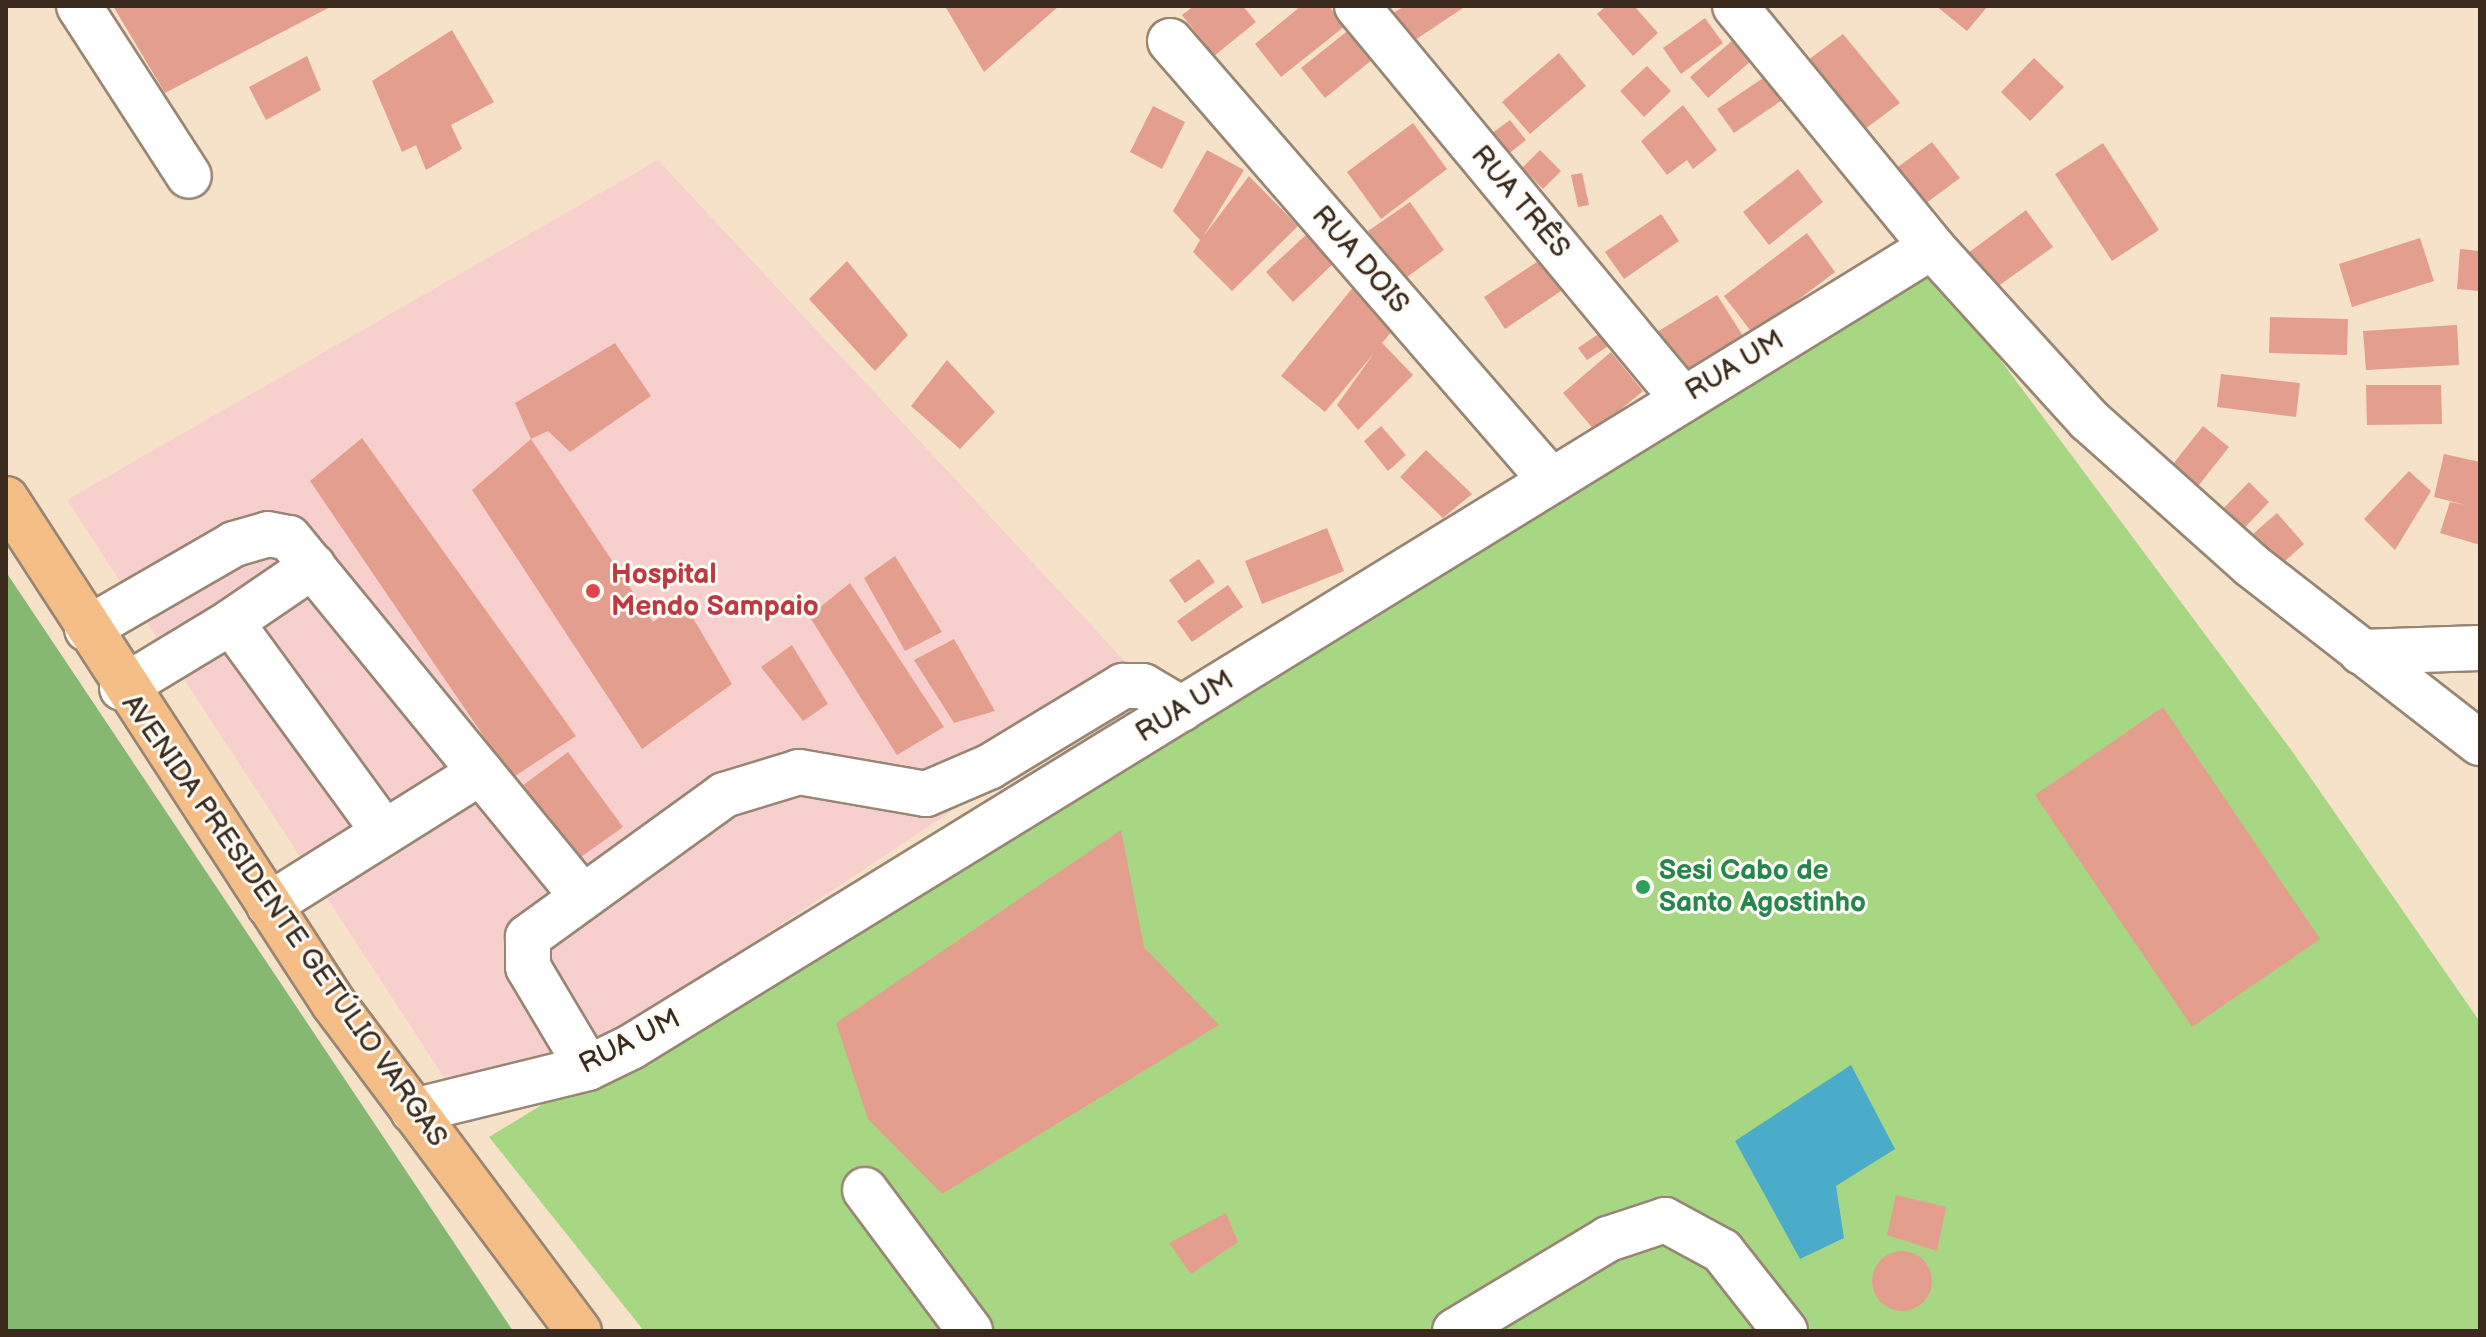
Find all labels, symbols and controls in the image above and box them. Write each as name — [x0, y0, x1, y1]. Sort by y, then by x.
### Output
street label: RUA TRÊS — [1463, 139, 1577, 265]
street label: RUA DOIS — [1304, 199, 1416, 321]
street label: RUA UM — [1680, 324, 1790, 408]
place label: Hospital Mendo Sampaio — [611, 558, 819, 624]
marker: Hospital Mendo Sampaio — [582, 580, 604, 602]
street label: RUA UM — [1130, 664, 1240, 750]
street label: AVENIDA PRESIDENTE GETÚLIO VARGAS — [114, 688, 454, 1154]
place label: Sesi Cabo de Santo Agostinho — [1659, 854, 1866, 920]
marker: Sesi Cabo de Santo Agostinho — [1634, 878, 1652, 896]
street label: RUA UM — [574, 1002, 686, 1082]

